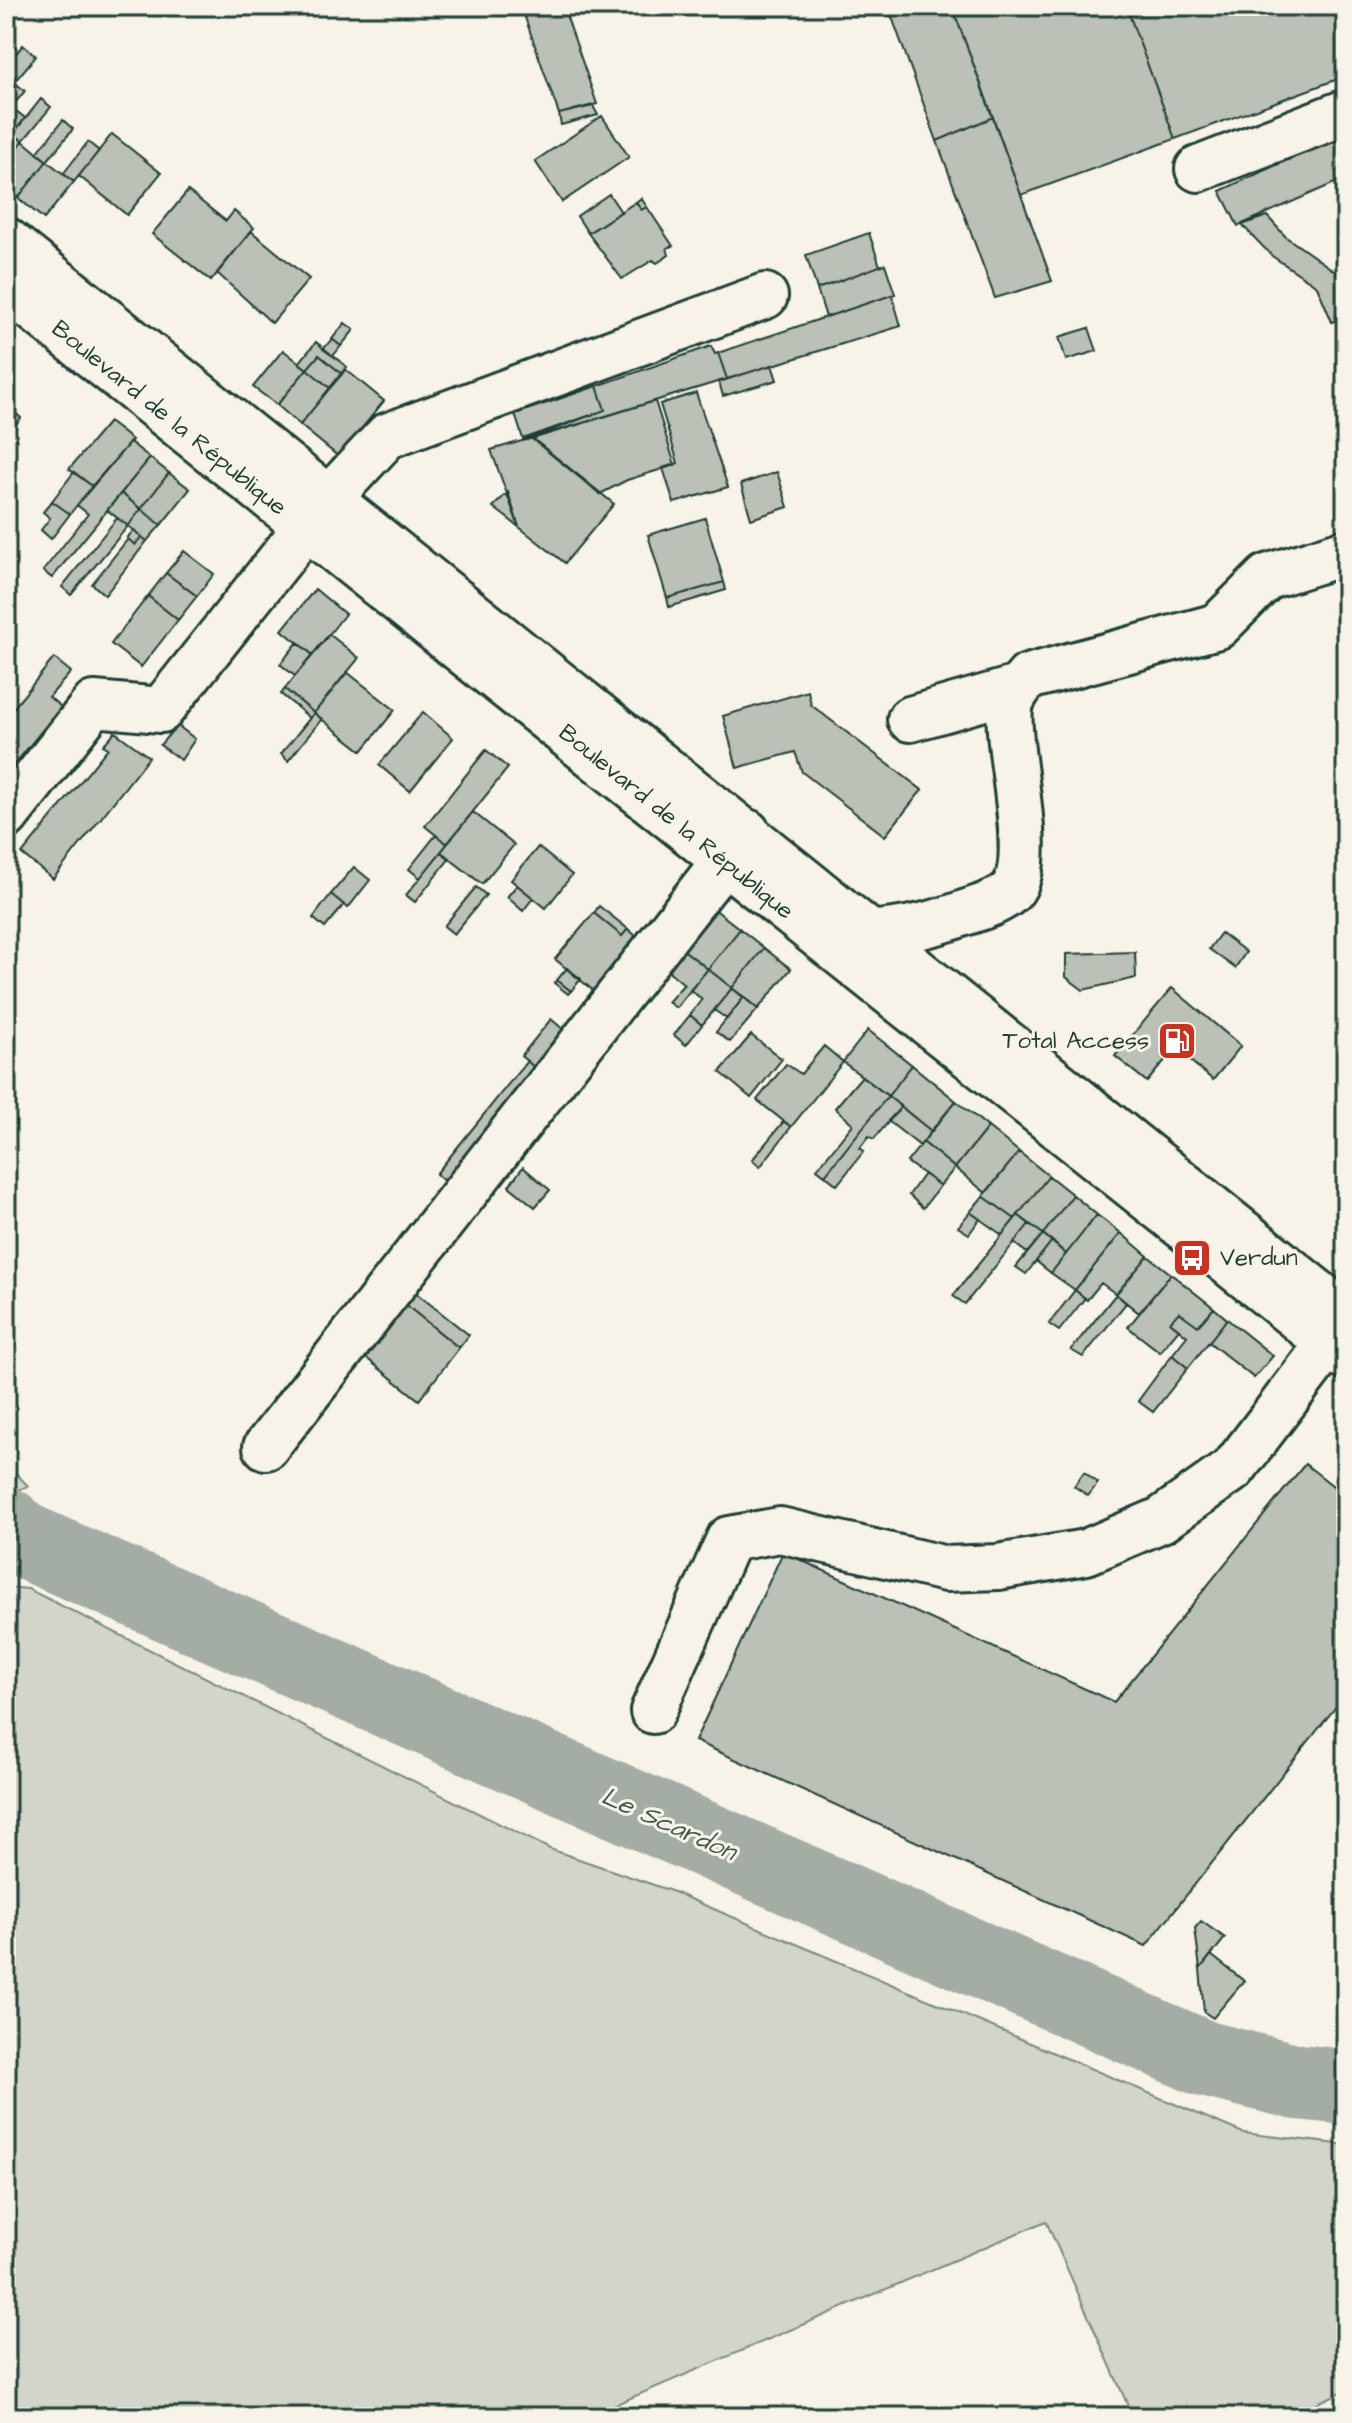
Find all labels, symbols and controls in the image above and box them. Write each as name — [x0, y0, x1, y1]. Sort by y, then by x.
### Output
street label: Boulevard de la République — [44, 312, 294, 524]
street label: Boulevard de la République — [551, 716, 801, 928]
fuel station icon: Total Access — [1156, 1020, 1198, 1062]
place label: Total Access — [1002, 1024, 1149, 1058]
bus stop icon: Verdun — [1171, 1237, 1213, 1279]
place label: Verdun — [1220, 1241, 1298, 1275]
water label: Le Scardon — [596, 1778, 744, 1871]

